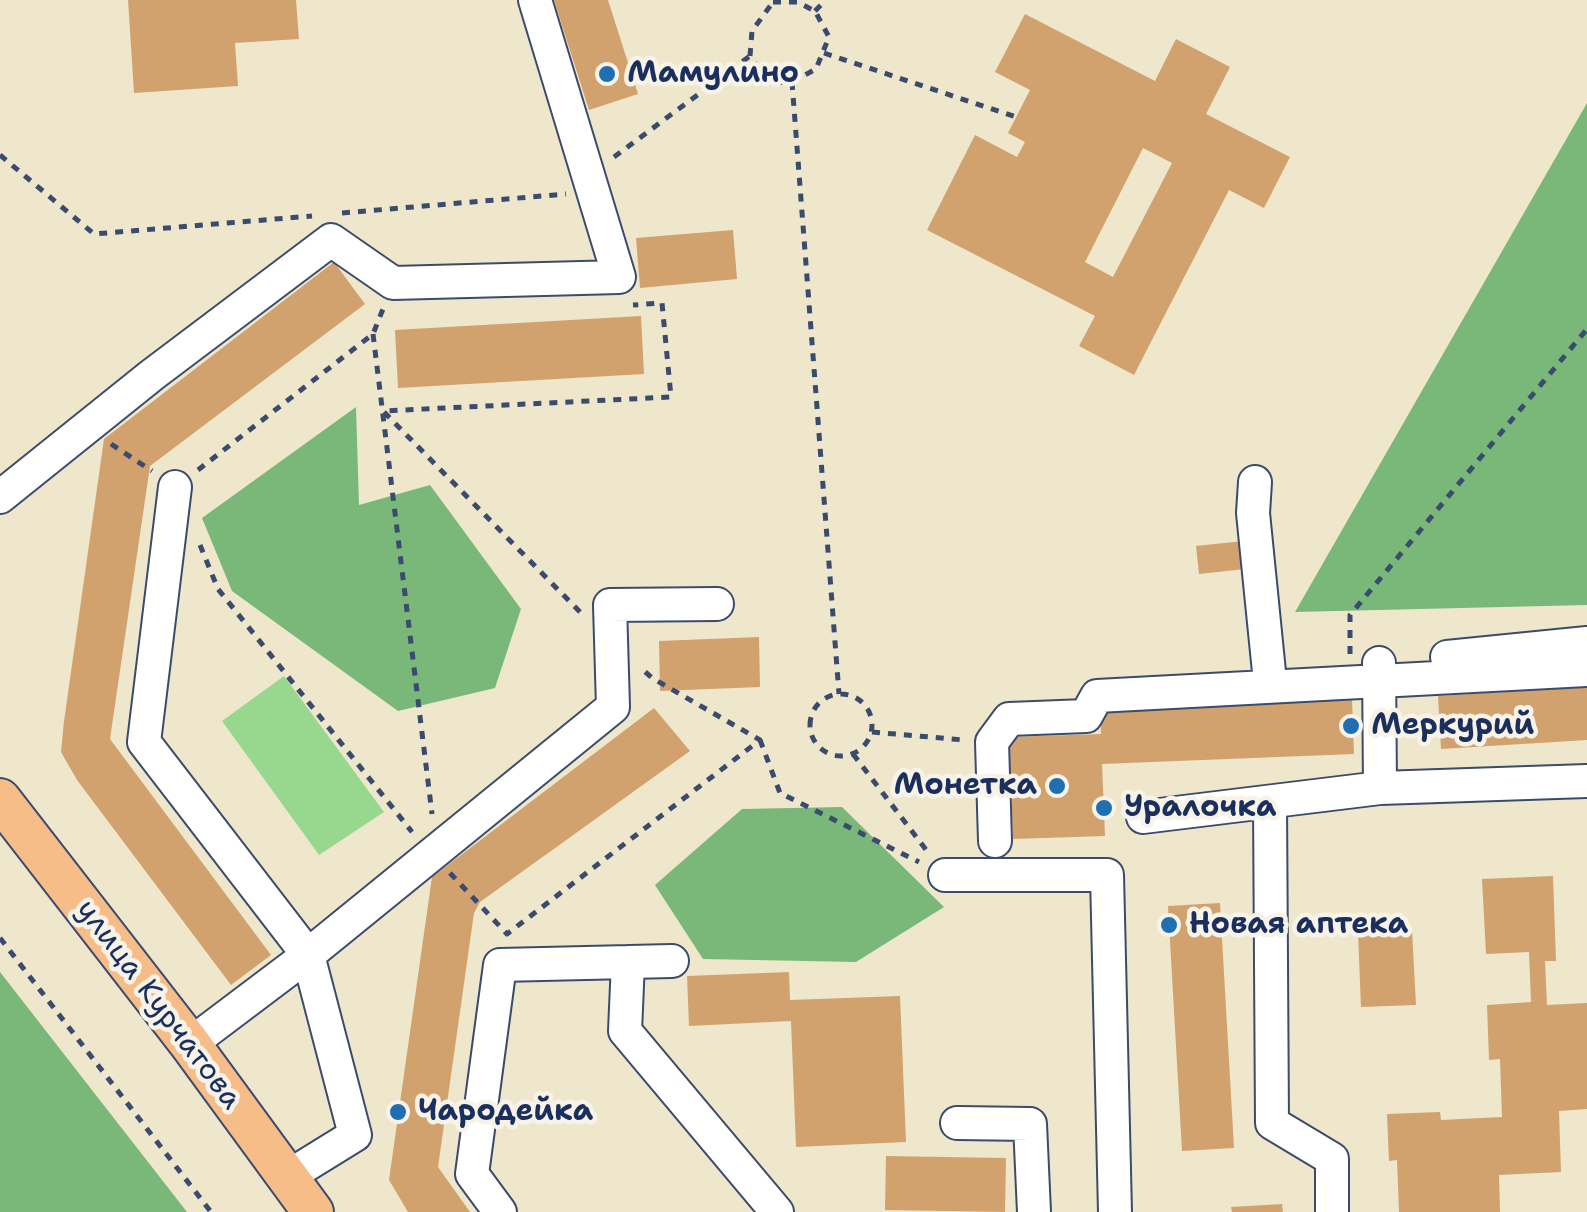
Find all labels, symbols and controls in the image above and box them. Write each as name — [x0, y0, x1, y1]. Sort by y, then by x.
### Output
place label: Мамулино — [627, 56, 799, 92]
marker: Мамулино — [596, 63, 618, 85]
place label: Меркурий — [1371, 708, 1534, 744]
marker: Меркурий — [1340, 715, 1362, 737]
place label: Монетка — [894, 768, 1037, 804]
marker: Монетка — [1046, 775, 1068, 797]
place label: Уралочка — [1124, 790, 1276, 826]
marker: Уралочка — [1093, 797, 1115, 819]
street label: улица Курчатова — [67, 893, 249, 1117]
place label: Новая аптека — [1189, 907, 1408, 943]
marker: Новая аптека — [1158, 914, 1180, 936]
place label: Чародейка — [418, 1094, 593, 1130]
marker: Чародейка — [387, 1101, 409, 1123]

